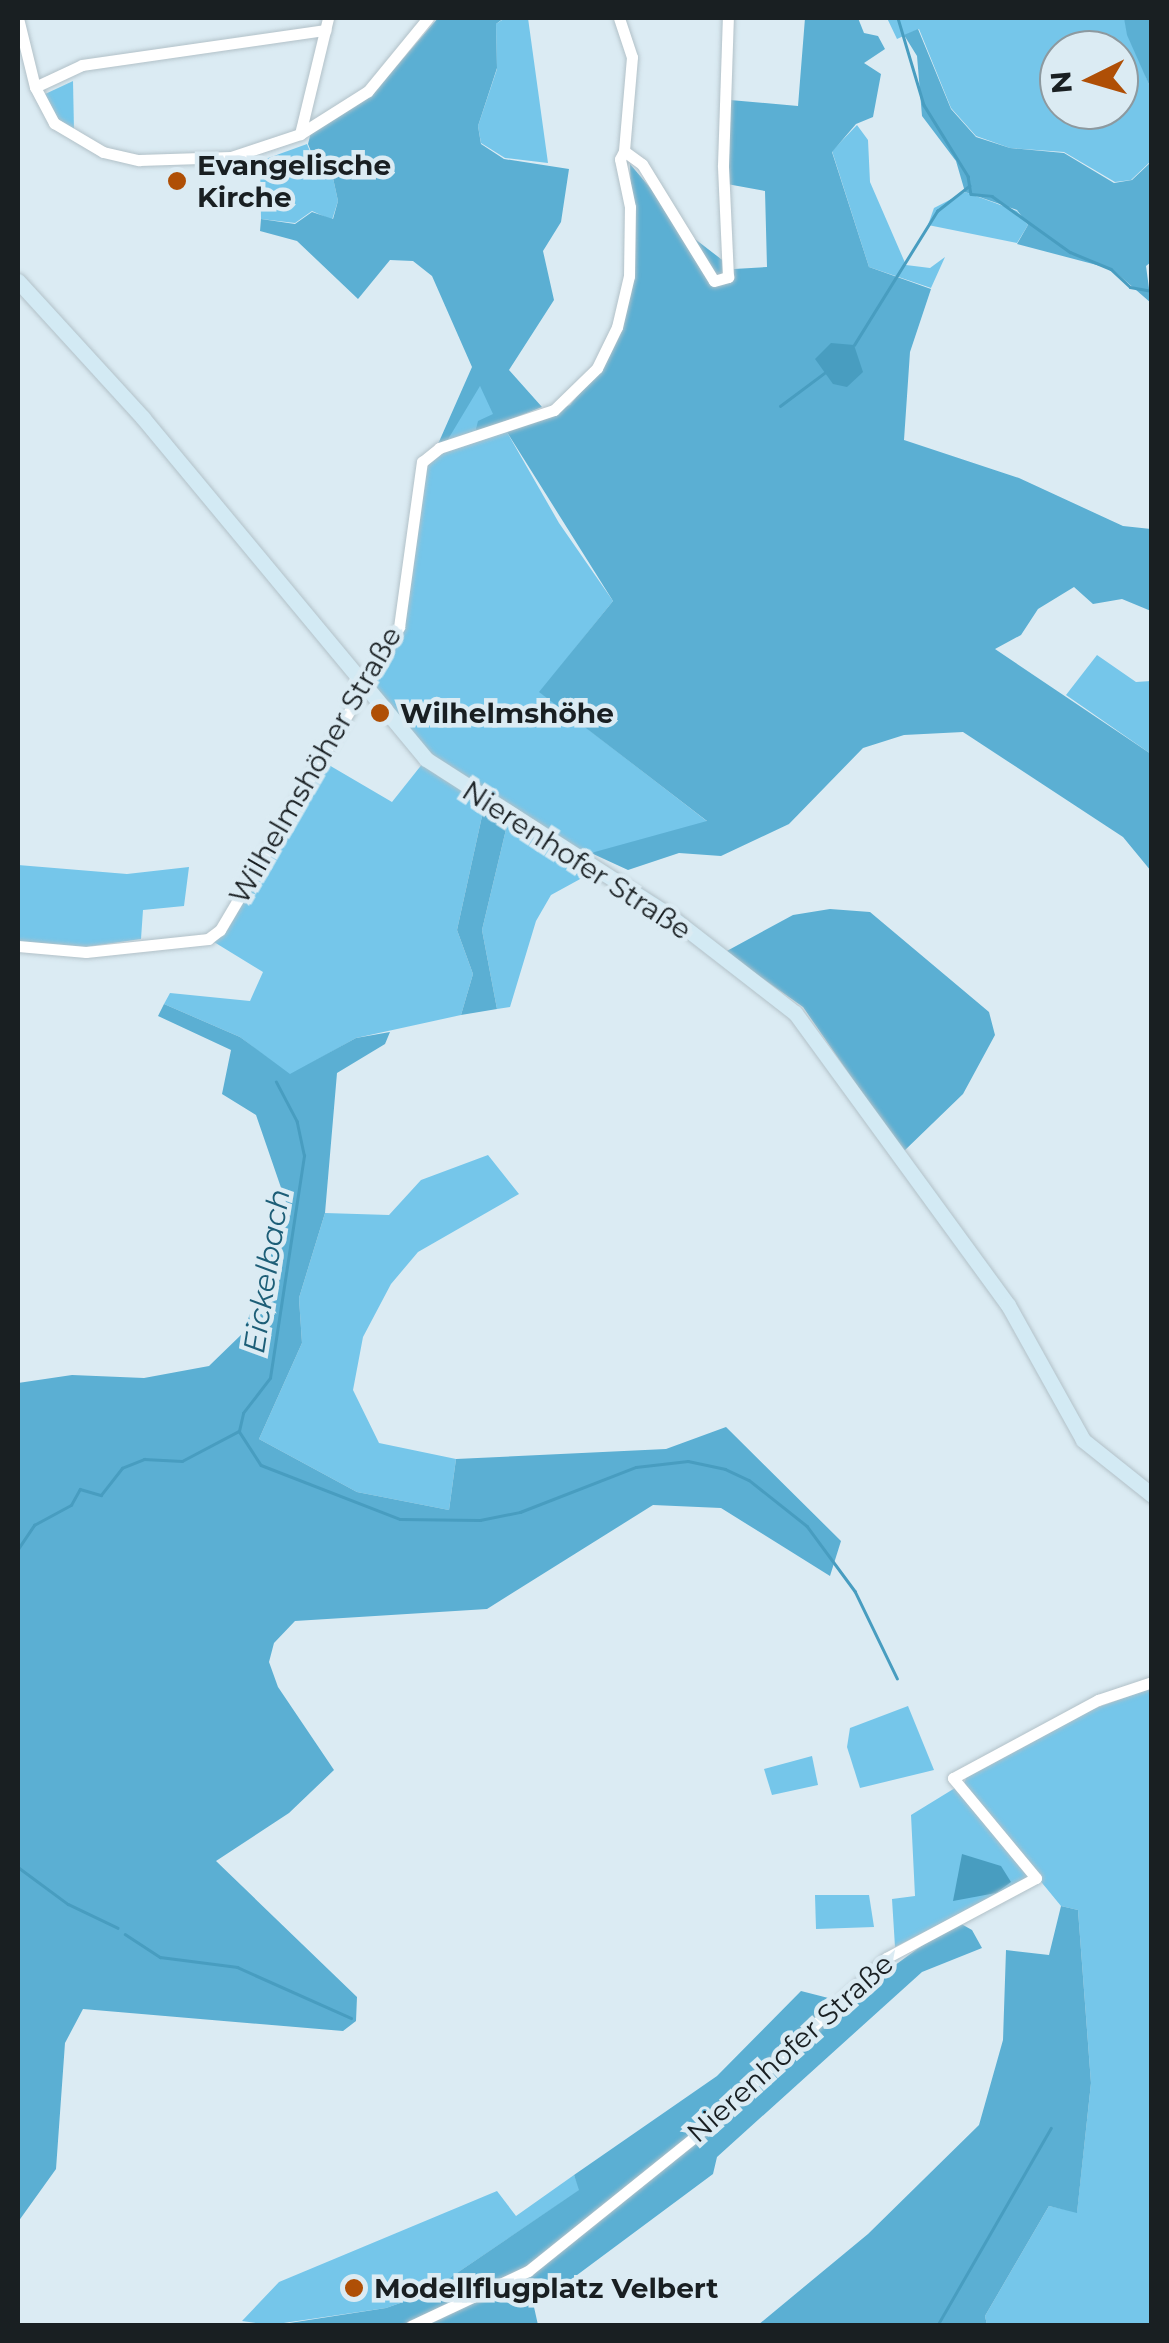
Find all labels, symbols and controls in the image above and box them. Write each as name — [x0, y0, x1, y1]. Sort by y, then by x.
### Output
north arrow — [1039, 30, 1139, 130]
text: N — [1043, 70, 1079, 95]
place label: Evangelische Kirche — [197, 148, 391, 214]
marker: Evangelische Kirche — [166, 170, 188, 192]
street label: Wilhelmshöher Straße — [222, 621, 408, 909]
place label: Wilhelmshöhe — [400, 696, 614, 730]
marker: Wilhelmshöhe — [369, 702, 391, 724]
street label: Nierenhofer Straße — [456, 773, 698, 947]
water label: Eickelbach — [236, 1186, 298, 1356]
street label: Nierenhofer Straße — [680, 1947, 900, 2149]
place label: Modellflugplatz Velbert — [374, 2271, 718, 2305]
marker: Modellflugplatz Velbert — [343, 2277, 365, 2299]

